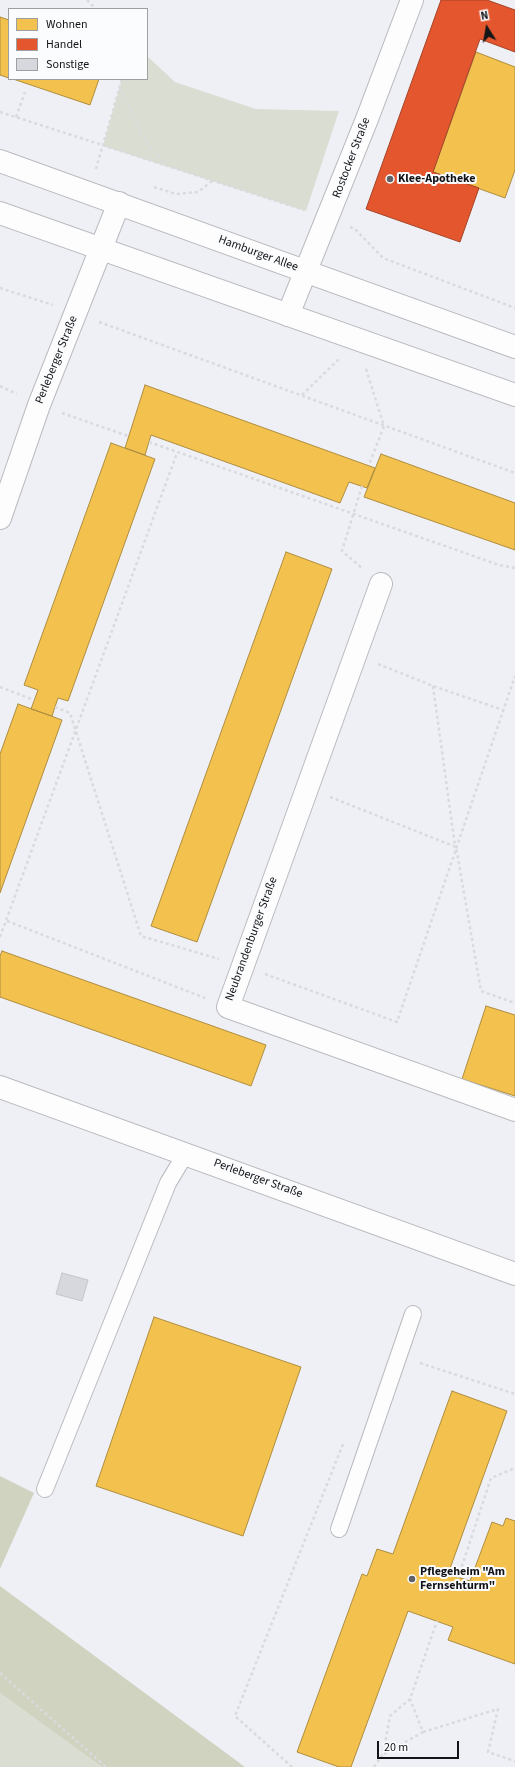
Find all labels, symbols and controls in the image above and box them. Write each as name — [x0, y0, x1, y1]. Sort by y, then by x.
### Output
legend — [8, 8, 148, 80]
north arrow — [467, 8, 507, 48]
text: N — [480, 8, 490, 24]
text: Wohnen — [46, 16, 88, 33]
text: Handel — [46, 36, 82, 53]
text: Sonstige — [46, 56, 89, 73]
street label: Rostocker Straße — [330, 116, 374, 200]
place label: Klee-Apotheke — [398, 172, 476, 186]
marker: Klee-Apotheke — [385, 174, 395, 184]
street label: Hamburger Allee — [216, 233, 300, 275]
street label: Perleberger Straße — [33, 314, 81, 406]
street label: Neubrandenburger Straße — [223, 875, 281, 1003]
street label: Perleberger Straße — [212, 1156, 304, 1202]
place label: Pflegeheim "Am Fernsehturm" — [420, 1565, 505, 1593]
marker: Pflegeheim "Am Fernsehturm" — [407, 1574, 417, 1584]
scale bar — [379, 1733, 461, 1759]
text: 20 m — [384, 1739, 408, 1756]

